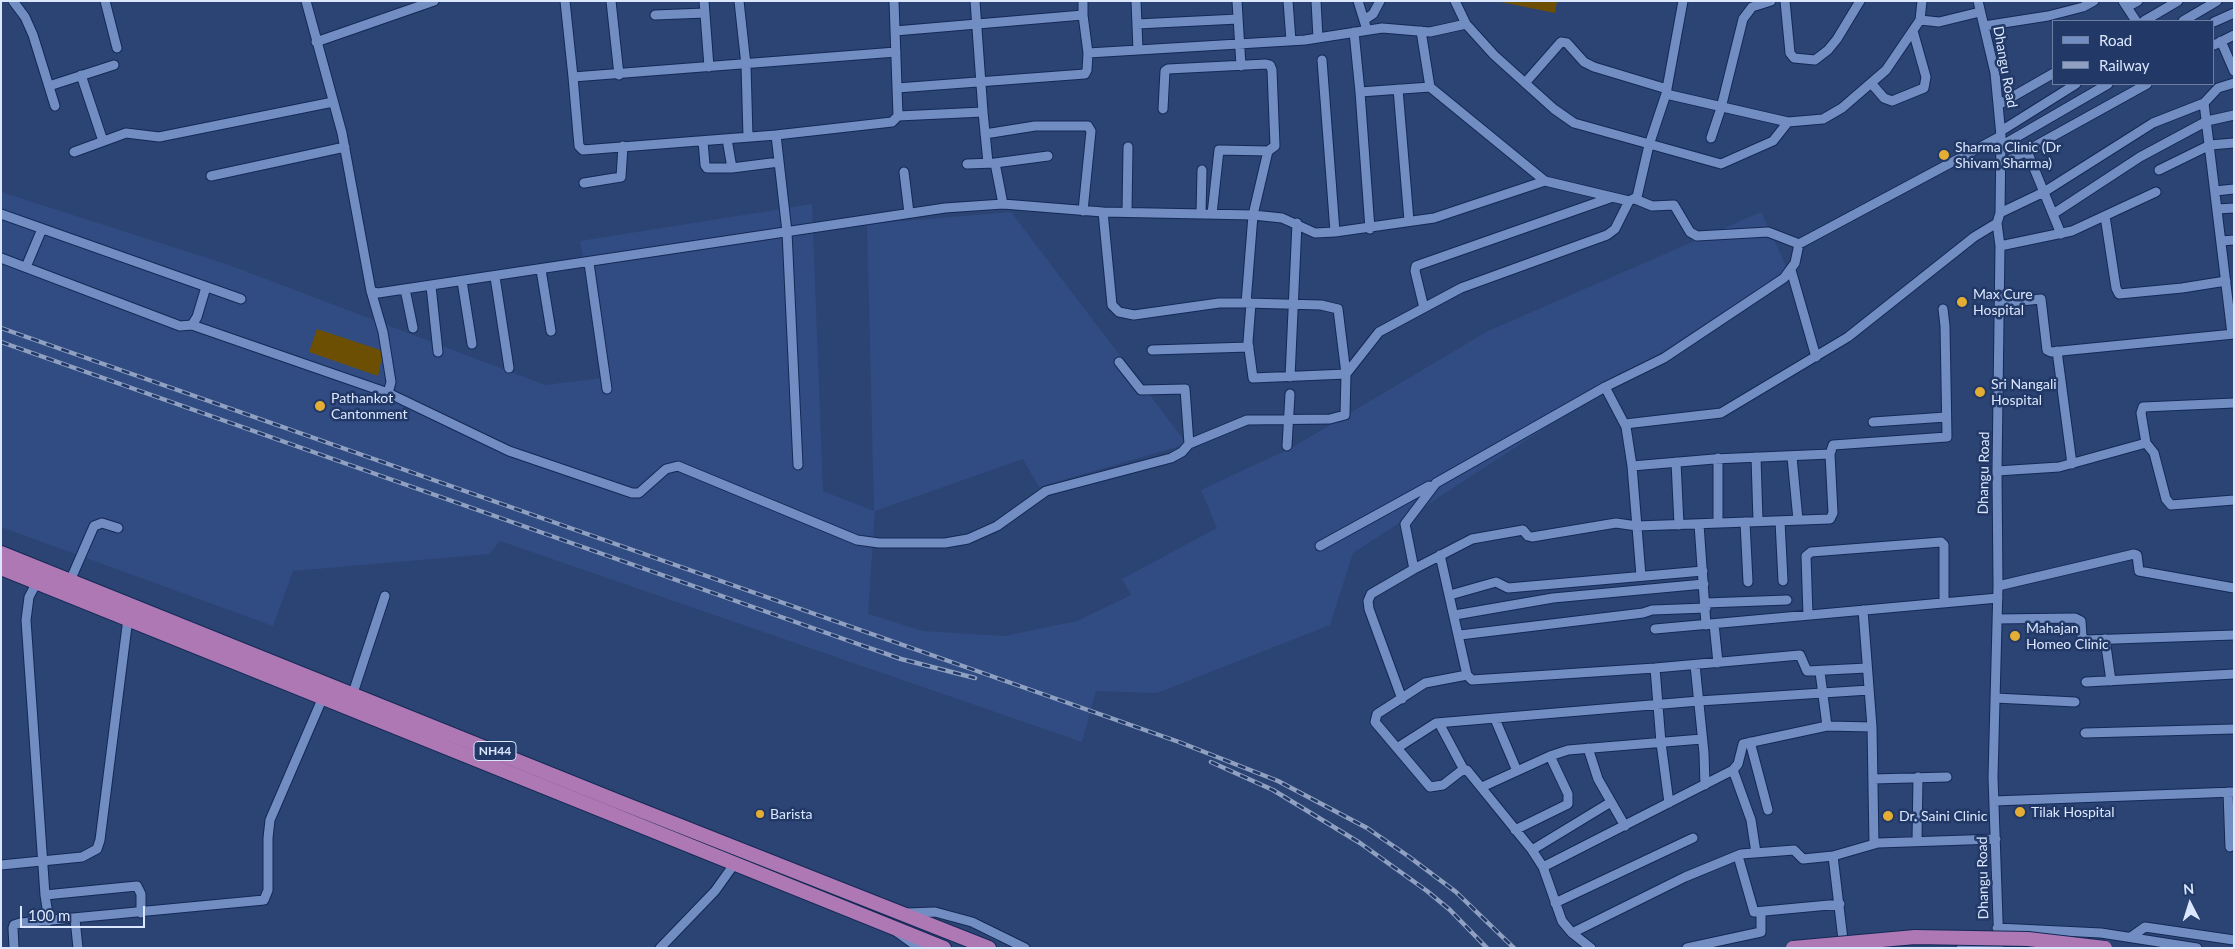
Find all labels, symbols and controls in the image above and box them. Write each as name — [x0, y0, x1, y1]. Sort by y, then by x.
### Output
legend — [2052, 20, 2215, 85]
street label: Dhangu Road — [1990, 25, 2020, 109]
text: Road — [2099, 31, 2132, 49]
text: Railway — [2099, 56, 2150, 74]
place label: Sharma Clinic (Dr Shivam Sharma) — [1955, 139, 2061, 172]
marker: Sharma Clinic (Dr Shivam Sharma) — [1937, 148, 1951, 162]
place label: Max Cure Hospital — [1973, 286, 2033, 318]
marker: Max Cure Hospital — [1955, 295, 1969, 309]
place label: Sri Nangali Hospital — [1991, 376, 2057, 408]
marker: Sri Nangali Hospital — [1973, 385, 1987, 399]
place label: Pathankot Cantonment — [331, 390, 407, 422]
marker: Pathankot Cantonment — [313, 399, 327, 413]
street label: Dhangu Road — [1975, 431, 1993, 515]
place label: Mahajan Homeo Clinic — [2026, 620, 2109, 652]
marker: Mahajan Homeo Clinic — [2008, 629, 2022, 643]
road number: NH44 — [474, 741, 516, 760]
place label: Tilak Hospital — [2031, 804, 2115, 820]
marker: Tilak Hospital — [2013, 805, 2027, 819]
place label: Barista — [770, 806, 812, 822]
marker: Barista — [754, 808, 766, 820]
place label: Dr. Saini Clinic — [1899, 808, 1987, 824]
marker: Dr. Saini Clinic — [1881, 809, 1895, 823]
street label: Dhangu Road — [1974, 836, 1992, 920]
north arrow — [2165, 879, 2215, 929]
text: N — [2183, 880, 2195, 897]
scale bar — [22, 896, 148, 928]
text: 100 m — [28, 906, 70, 924]

